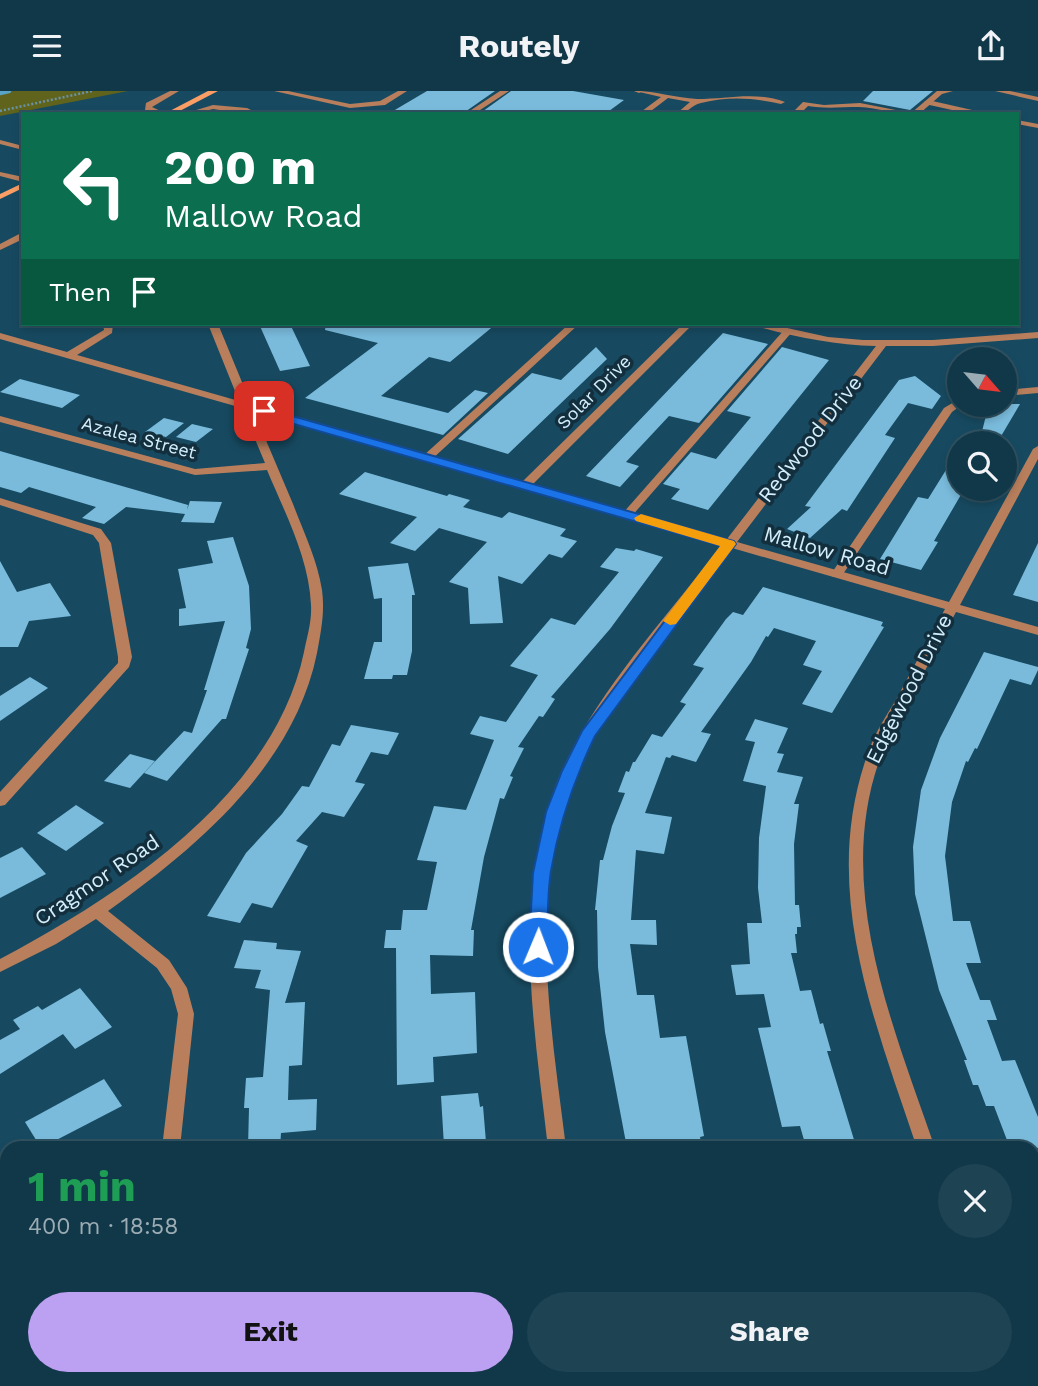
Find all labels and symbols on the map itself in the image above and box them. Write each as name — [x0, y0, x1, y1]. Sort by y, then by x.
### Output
north arrow — [947, 347, 1017, 417]
street label: Solar Drive — [552, 350, 635, 433]
street label: Redwood Drive — [752, 370, 867, 507]
pin — [234, 381, 294, 441]
street label: Azalea Street — [80, 412, 199, 463]
street label: Mallow Road — [761, 521, 893, 580]
street label: Edgewood Drive — [860, 610, 957, 768]
street label: Cragmor Road — [30, 829, 164, 930]
position arrow — [501, 910, 575, 984]

